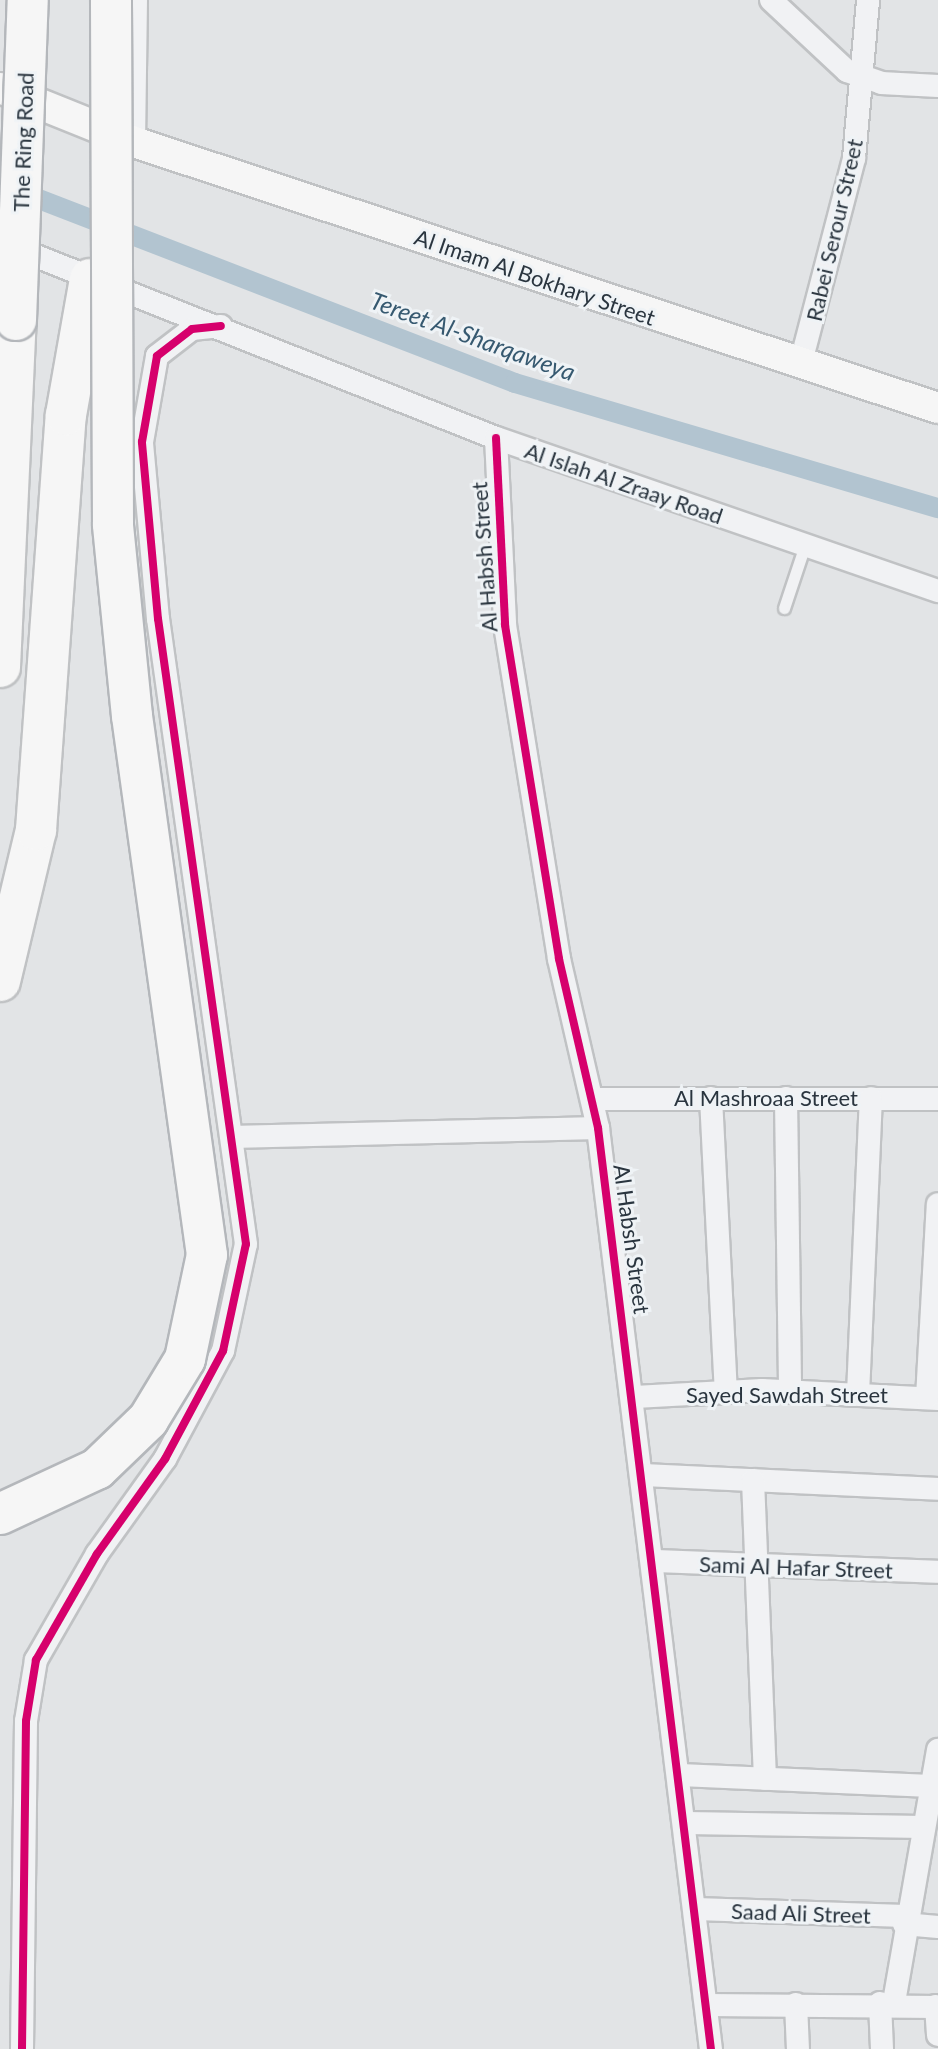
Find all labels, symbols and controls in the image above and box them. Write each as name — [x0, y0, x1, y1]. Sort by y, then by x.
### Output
street label: The Ring Road — [7, 72, 39, 212]
street label: Rabei Serour Street — [800, 136, 868, 324]
street label: Al Imam Al Bokhary Street — [411, 223, 659, 331]
water label: Tereet Al-Sharqaweya — [366, 285, 580, 387]
street label: Al Islah Al Zraay Road — [521, 437, 727, 529]
street label: Al Habsh Street — [466, 481, 502, 633]
street label: Al Mashroaa Street — [674, 1085, 858, 1111]
street label: Al Habsh Street — [608, 1163, 656, 1315]
street label: Sayed Sawdah Street — [686, 1382, 888, 1408]
street label: Sami Al Hafar Street — [698, 1550, 894, 1584]
street label: Saad Ali Street — [730, 1897, 872, 1929]

